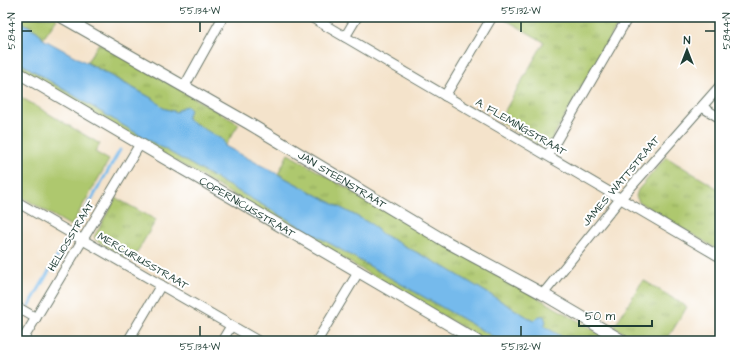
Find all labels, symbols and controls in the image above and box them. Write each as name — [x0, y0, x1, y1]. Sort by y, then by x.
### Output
text: 55.134°W — [180, 4, 221, 18]
text: 55.132°W — [501, 4, 541, 18]
text: 5.844°N — [5, 12, 19, 50]
text: 5.844°N — [720, 12, 734, 50]
north arrow — [667, 30, 707, 70]
text: N — [684, 33, 691, 48]
street label: A. FLEMINGSTRAAT — [473, 95, 569, 159]
street label: JAMES WATTSTRAAT — [579, 132, 663, 229]
street label: JAN STEENSTRAAT — [295, 147, 390, 212]
street label: COPERNICUSSTRAAT — [197, 173, 298, 241]
street label: HELIOSSTRAAT — [44, 198, 98, 274]
street label: MERCURIUSSTRAAT — [95, 229, 191, 293]
scale bar — [579, 302, 652, 328]
text: 50 m — [585, 308, 616, 325]
text: 55.134°W — [180, 340, 221, 354]
text: 55.132°W — [501, 340, 541, 354]

